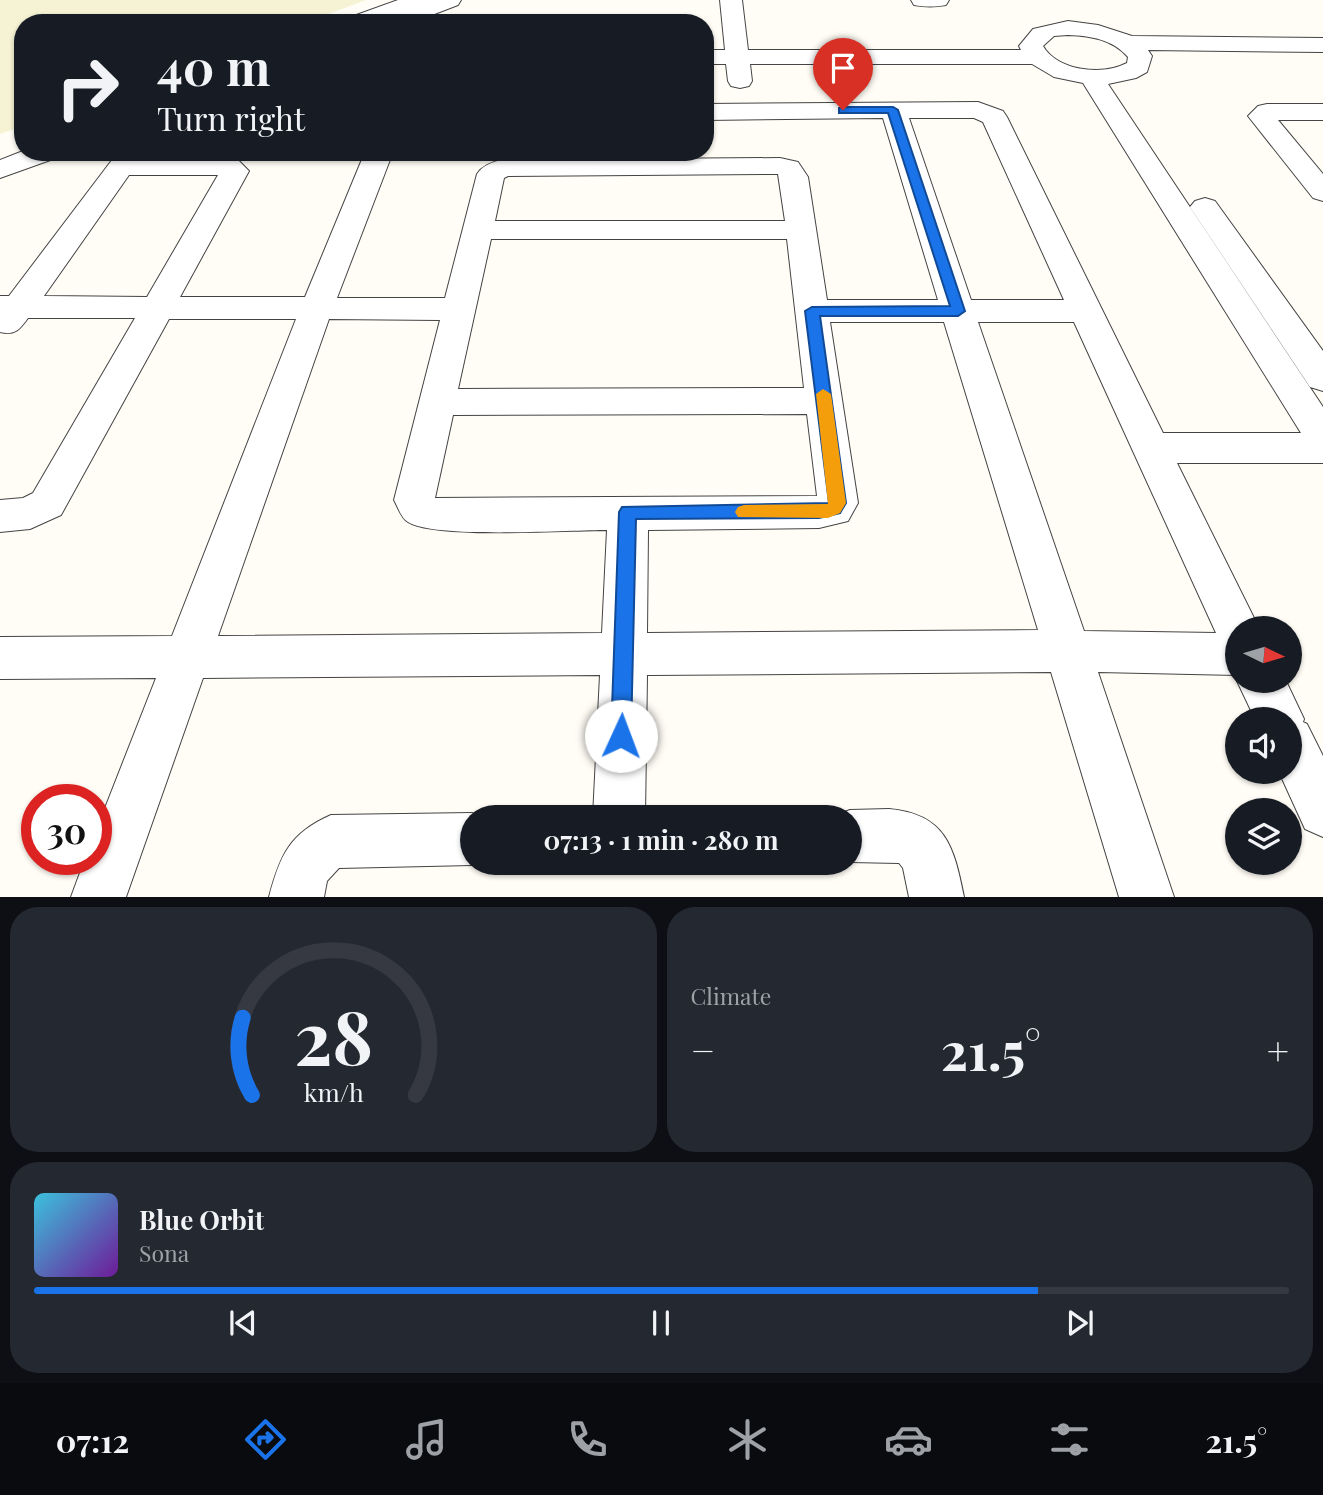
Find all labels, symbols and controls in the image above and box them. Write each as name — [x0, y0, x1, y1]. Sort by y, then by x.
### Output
text: 40 m — [157, 33, 270, 98]
pin — [813, 38, 873, 110]
icon: right — [42, 42, 133, 133]
icon: arrive — [824, 49, 862, 87]
text: Turn right — [157, 96, 305, 139]
north arrow — [1225, 616, 1302, 693]
map controls — [1225, 616, 1302, 875]
position arrow — [584, 699, 658, 773]
button: sound — [1225, 707, 1302, 784]
speed limit sign: 30 — [21, 784, 112, 875]
button: layers — [1225, 798, 1302, 875]
text: 07:13 · 1 min · 280 m — [543, 822, 779, 857]
text: Climate — [691, 980, 771, 1011]
text: 28 — [294, 987, 373, 1084]
text: 21.5° — [941, 1015, 1041, 1084]
text: − — [691, 1024, 715, 1075]
text: + — [1267, 1024, 1289, 1075]
text: km/h — [303, 1075, 364, 1108]
text: Blue Orbit — [139, 1202, 264, 1237]
text: Sona — [139, 1237, 189, 1268]
icon: previous — [224, 1304, 262, 1342]
icon: pause — [642, 1304, 680, 1342]
icon: next — [1061, 1304, 1099, 1342]
icon: directions — [241, 1415, 290, 1464]
icon: music — [402, 1415, 451, 1464]
icon: phone — [563, 1415, 612, 1464]
icon: climate — [723, 1415, 772, 1464]
icon: car — [884, 1415, 933, 1464]
icon: filters — [1045, 1415, 1094, 1464]
text: 07:12 — [56, 1418, 129, 1461]
text: 21.5° — [1205, 1418, 1267, 1461]

